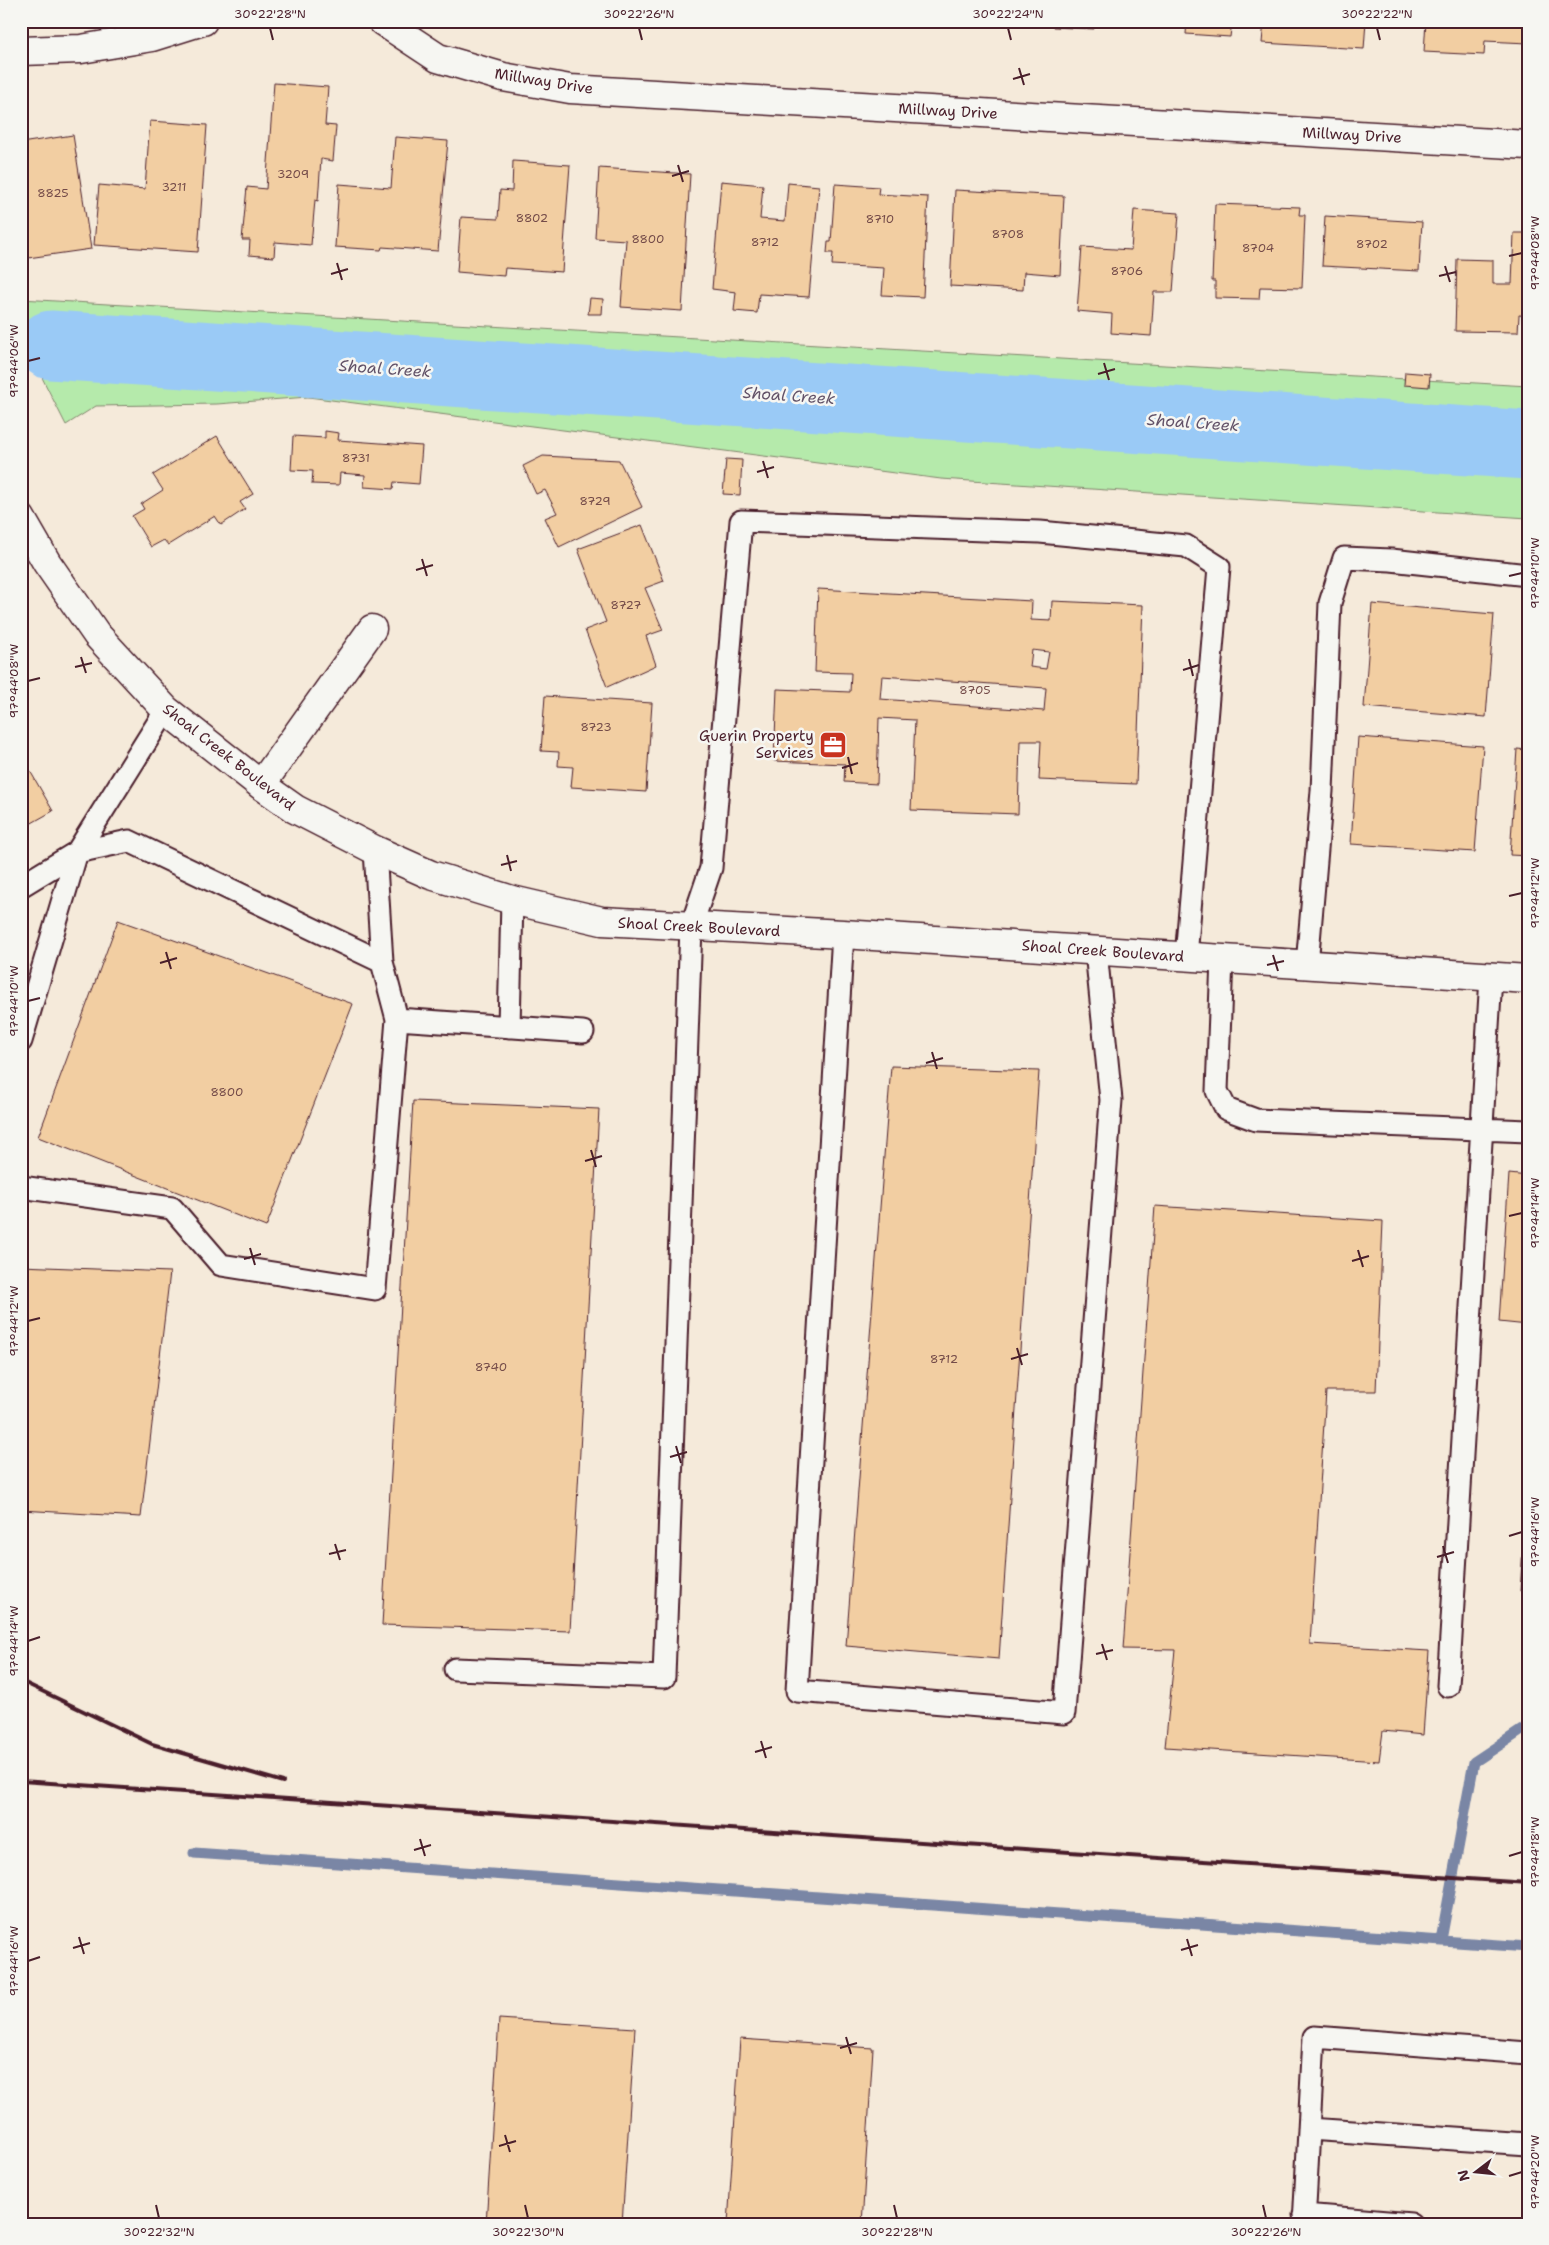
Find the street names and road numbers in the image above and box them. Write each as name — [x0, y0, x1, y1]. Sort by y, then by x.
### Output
street label: Millway Drive — [493, 63, 595, 99]
street label: Millway Drive — [898, 98, 998, 124]
street label: Millway Drive — [1302, 122, 1402, 148]
street label: Shoal Creek Boulevard — [159, 699, 300, 815]
street label: Shoal Creek Boulevard — [617, 913, 781, 941]
street label: Shoal Creek Boulevard — [1021, 935, 1185, 967]

